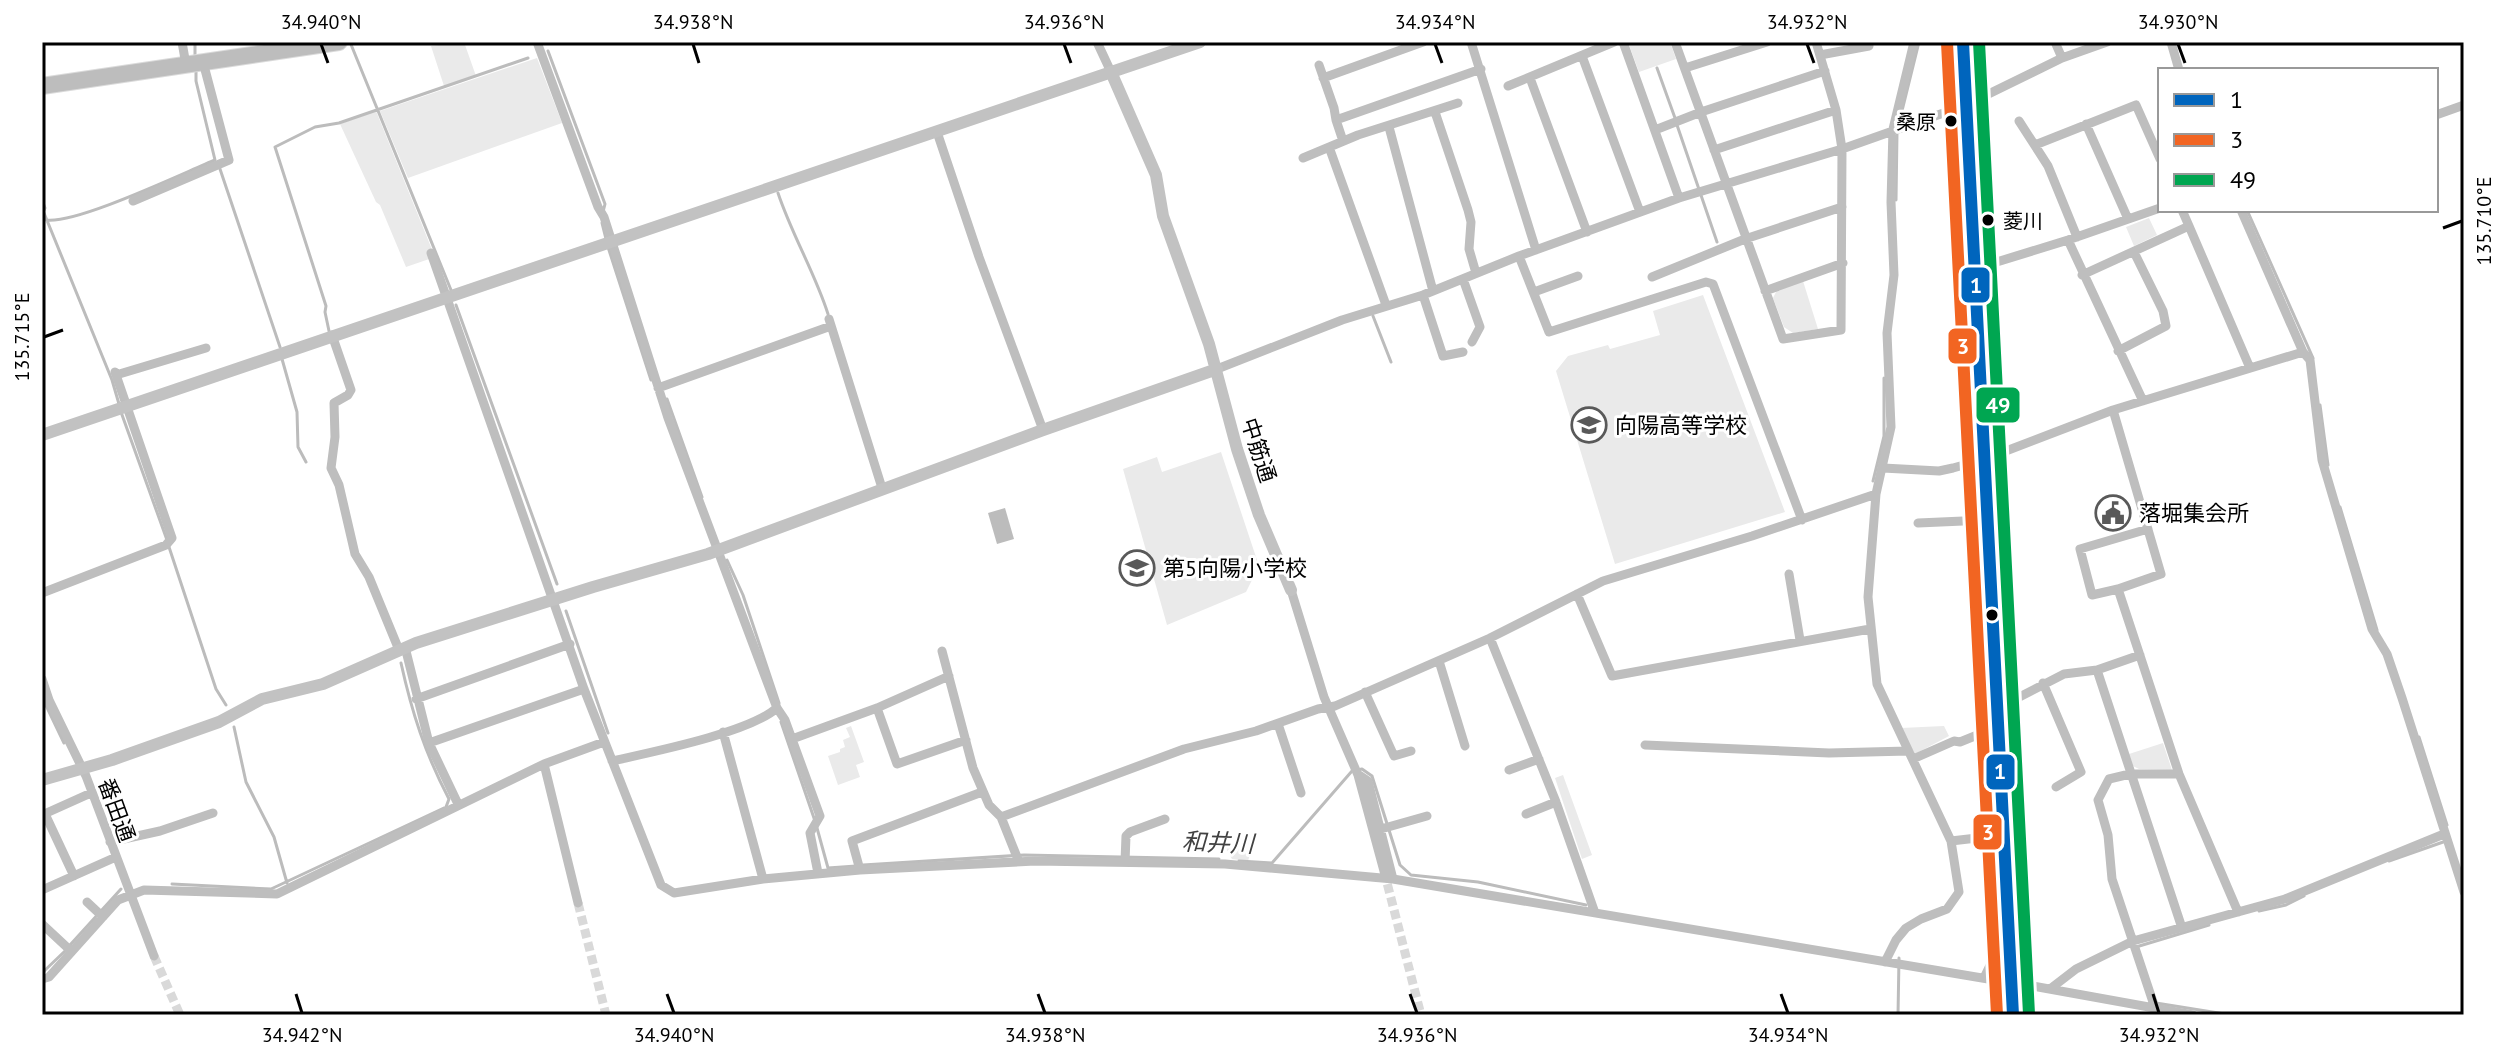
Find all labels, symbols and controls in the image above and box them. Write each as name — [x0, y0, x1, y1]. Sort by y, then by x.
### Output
text: 34.940°N — [281, 9, 361, 35]
text: 34.938°N — [653, 9, 733, 35]
text: 34.936°N — [1024, 9, 1104, 35]
text: 34.934°N — [1395, 9, 1475, 35]
text: 34.932°N — [1767, 9, 1847, 35]
text: 34.930°N — [2138, 9, 2218, 35]
legend — [2158, 68, 2438, 212]
text: 1 — [2230, 84, 2243, 115]
place label: 桑原 — [1896, 109, 1936, 135]
marker: 桑原 — [1943, 113, 1959, 129]
text: 3 — [2230, 124, 2243, 155]
text: 49 — [2230, 164, 2256, 195]
text: 135.710°E — [2471, 177, 2497, 265]
place label: 菱川 — [2003, 208, 2043, 234]
marker: 菱川 — [1980, 212, 1996, 228]
line badge: 1 — [1960, 266, 1991, 304]
text: 1 — [1970, 271, 1982, 299]
text: 135.715°E — [9, 293, 35, 381]
line badge: 3 — [1947, 327, 1978, 365]
text: 3 — [1957, 332, 1969, 360]
line badge: 49 — [1975, 386, 2021, 424]
text: 49 — [1986, 391, 2010, 419]
school or university icon: 向陽高等学校 — [1570, 406, 1608, 444]
place label: 向陽高等学校 — [1615, 411, 1747, 439]
street label: 中筋通 — [1235, 414, 1283, 486]
public building icon: 落堀集会所 — [2094, 494, 2132, 532]
place label: 落堀集会所 — [2139, 499, 2249, 527]
school or university icon: 第5向陽小学校 — [1118, 549, 1156, 587]
place label: 第5向陽小学校 — [1163, 554, 1307, 582]
unlabelled marker — [1984, 607, 2000, 623]
line badge: 1 — [1985, 753, 2016, 791]
text: 1 — [1994, 757, 2006, 785]
street label: 番田通 — [93, 774, 141, 846]
line badge: 3 — [1972, 813, 2003, 851]
text: 3 — [1982, 818, 1994, 846]
water label: 和井川 — [1181, 826, 1258, 859]
text: 34.942°N — [262, 1022, 342, 1048]
text: 34.940°N — [634, 1022, 714, 1048]
text: 34.938°N — [1005, 1022, 1085, 1048]
text: 34.936°N — [1377, 1022, 1457, 1048]
text: 34.934°N — [1748, 1022, 1828, 1048]
text: 34.932°N — [2119, 1022, 2199, 1048]

